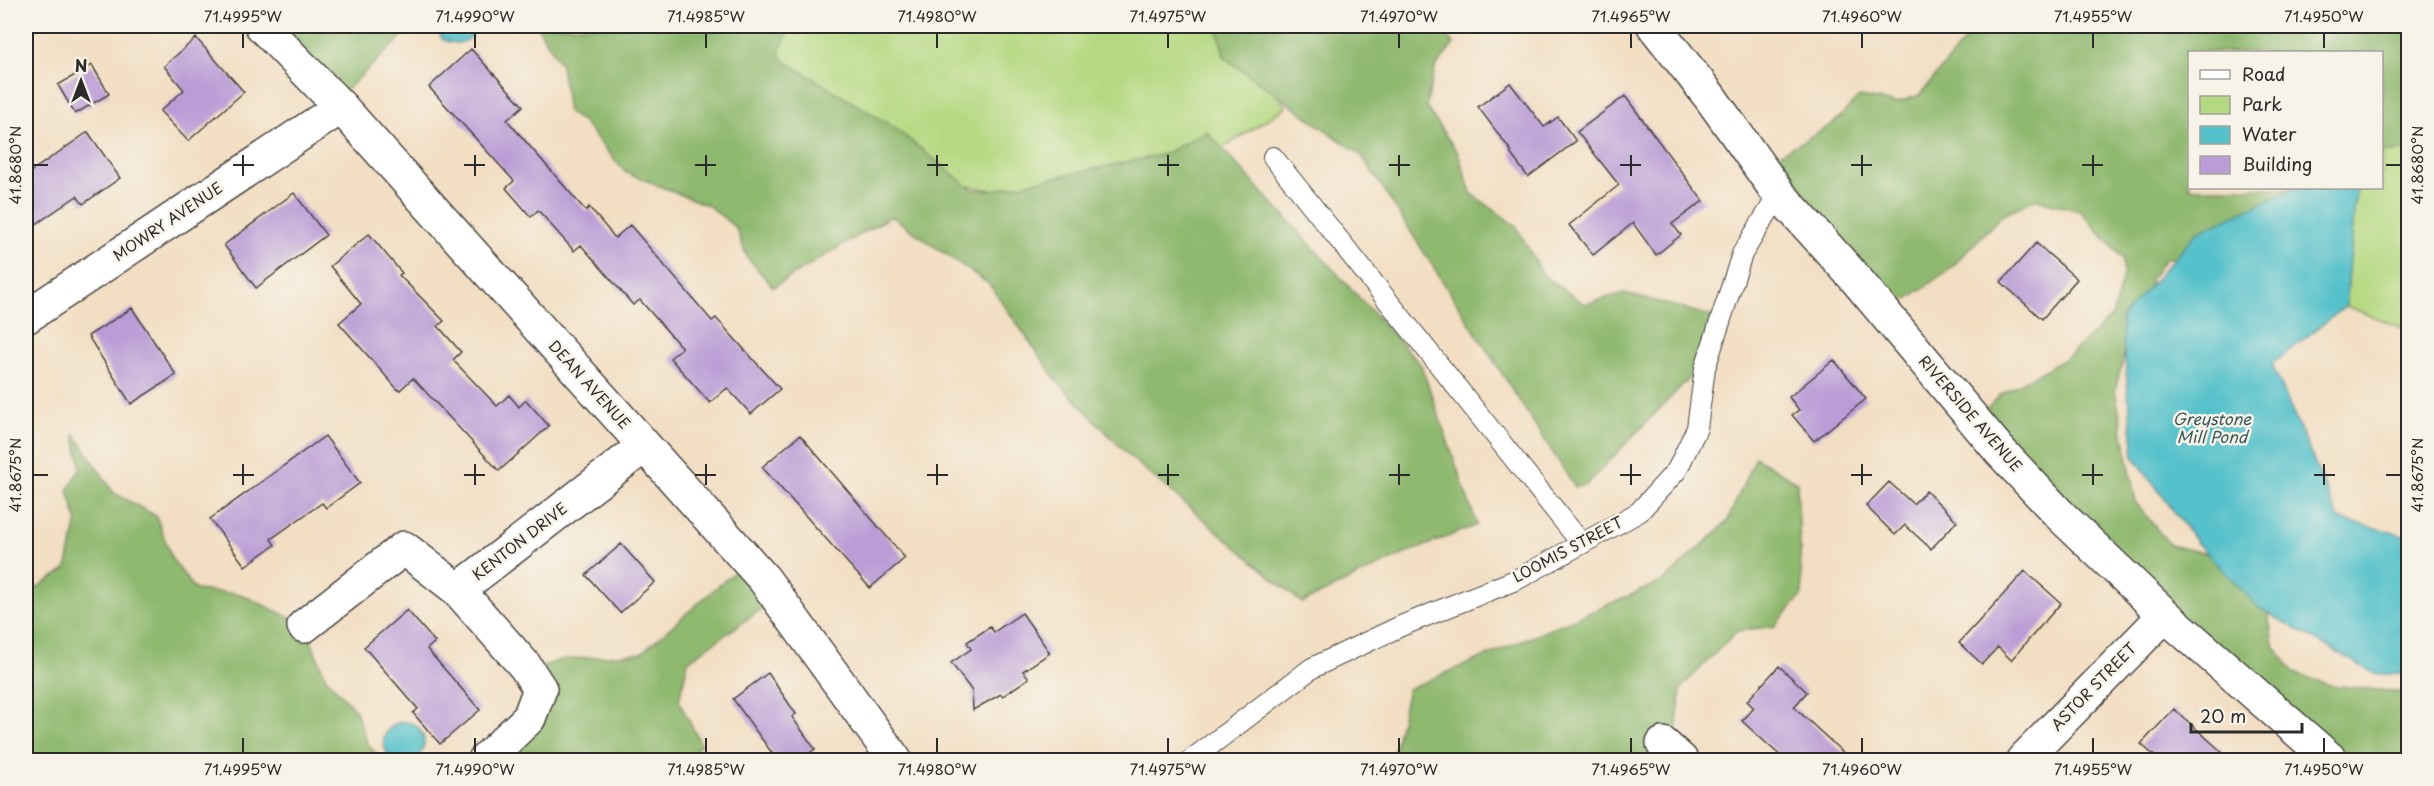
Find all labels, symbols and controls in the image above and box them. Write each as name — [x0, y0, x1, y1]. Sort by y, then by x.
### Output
text: 71.4995°W — [204, 4, 283, 27]
text: 71.4990°W — [435, 4, 515, 27]
text: 71.4985°W — [667, 4, 745, 27]
text: 71.4980°W — [897, 4, 977, 27]
text: 71.4975°W — [1130, 4, 1207, 27]
text: 71.4970°W — [1360, 4, 1438, 27]
text: 71.4965°W — [1592, 4, 1671, 27]
text: 71.4960°W — [1822, 4, 1903, 27]
text: 71.4955°W — [2054, 4, 2133, 27]
text: 71.4950°W — [2284, 4, 2364, 27]
north arrow — [51, 51, 111, 111]
legend — [2188, 51, 2383, 189]
text: N — [75, 53, 87, 77]
text: Road — [2242, 60, 2286, 87]
text: Park — [2242, 90, 2282, 117]
text: Water — [2242, 120, 2297, 147]
text: 41.8680°N — [3, 126, 26, 204]
text: 41.8680°N — [2405, 126, 2428, 204]
text: Building — [2242, 150, 2312, 177]
street label: MOWRY AVENUE — [108, 175, 227, 266]
street label: DEAN AVENUE — [544, 334, 636, 434]
street label: RIVERSIDE AVENUE — [1914, 350, 2028, 476]
water label: Greystone Mill Pond — [2173, 406, 2252, 448]
text: 41.8675°N — [3, 437, 26, 513]
text: 41.8675°N — [2405, 437, 2428, 513]
street label: KENTON DRIVE — [467, 496, 571, 585]
street label: LOOMIS STREET — [1508, 510, 1627, 587]
street label: ASTOR STREET — [2045, 636, 2142, 735]
scale bar — [2191, 696, 2302, 734]
text: 20 m — [2200, 702, 2246, 729]
text: 71.4995°W — [204, 757, 283, 780]
text: 71.4990°W — [435, 757, 515, 780]
text: 71.4985°W — [667, 757, 745, 780]
text: 71.4980°W — [897, 757, 977, 780]
text: 71.4975°W — [1130, 757, 1207, 780]
text: 71.4970°W — [1360, 757, 1438, 780]
text: 71.4965°W — [1592, 757, 1671, 780]
text: 71.4960°W — [1822, 757, 1903, 780]
text: 71.4955°W — [2054, 757, 2133, 780]
text: 71.4950°W — [2284, 757, 2364, 780]

